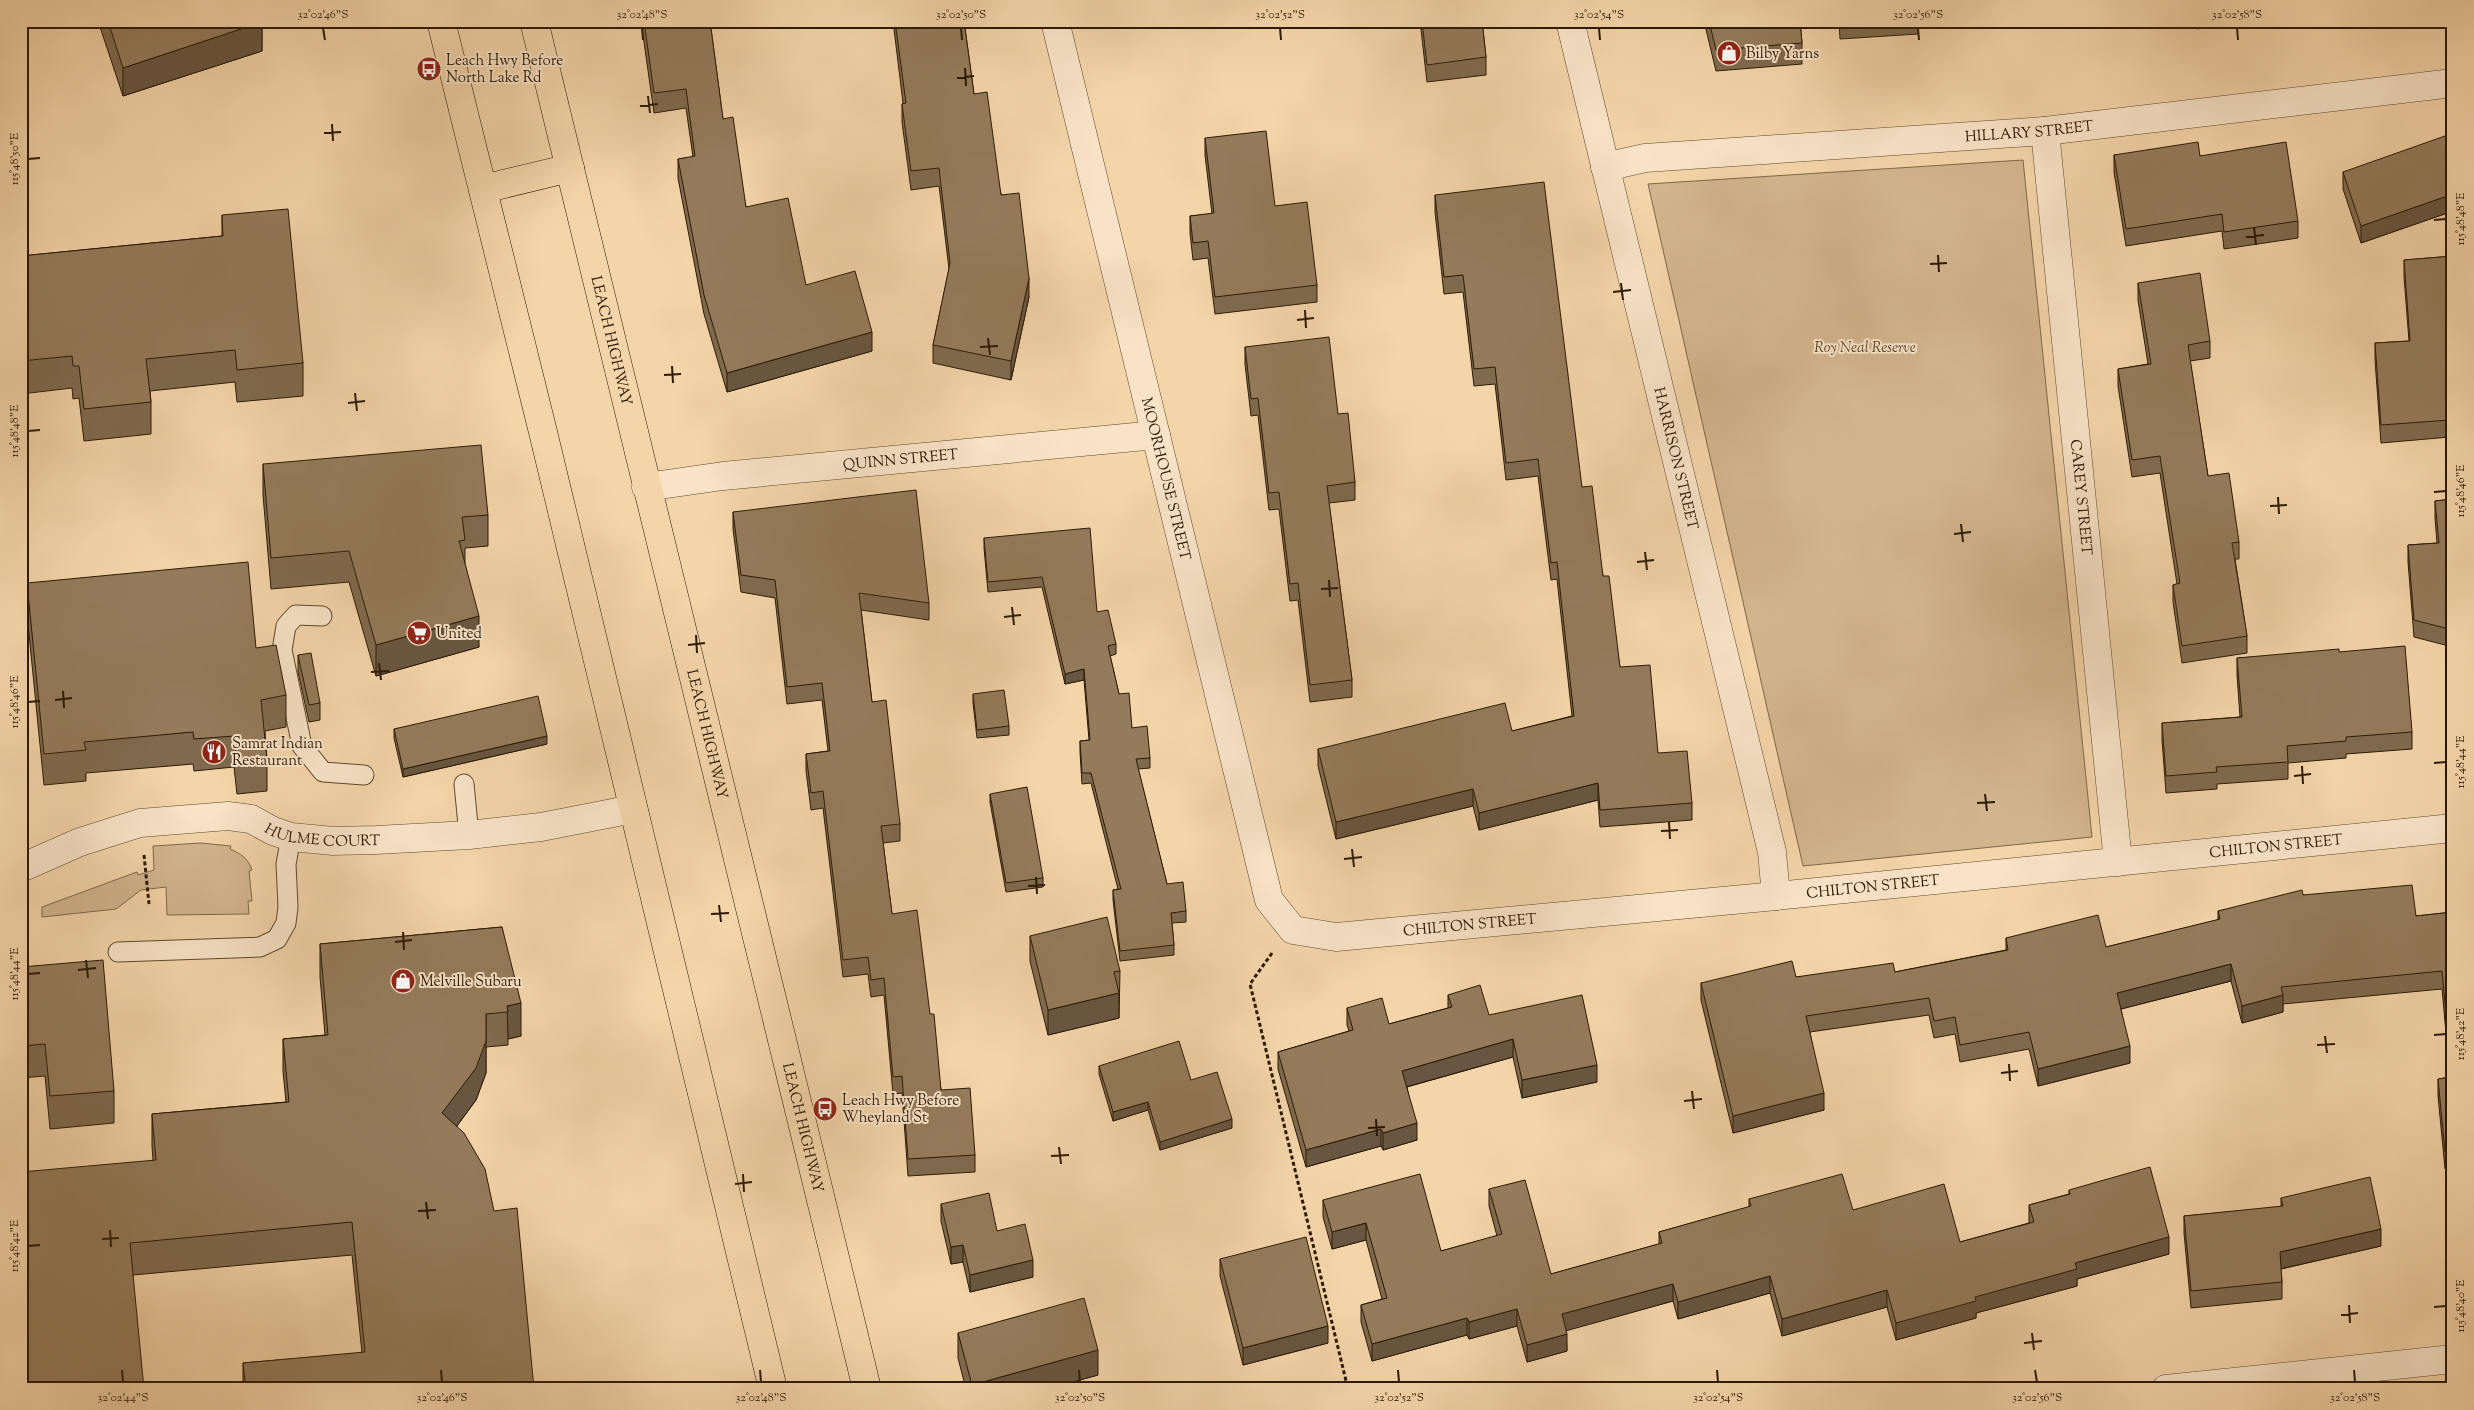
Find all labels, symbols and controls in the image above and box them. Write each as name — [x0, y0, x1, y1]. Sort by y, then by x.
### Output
text: 32°02'46"S — [298, 6, 348, 24]
text: 32°02'48"S — [616, 6, 668, 24]
text: 32°02'50"S — [936, 6, 986, 24]
text: 32°02'52"S — [1255, 6, 1305, 24]
text: 32°02'54"S — [1574, 6, 1624, 24]
text: 32°02'56"S — [1893, 6, 1943, 24]
text: 32°02'58"S — [2212, 6, 2262, 24]
shop icon: Bilby Yarns — [1716, 40, 1742, 66]
place label: Bilby Yarns — [1746, 44, 1819, 65]
place label: Leach Hwy Before North Lake Rd — [446, 51, 563, 89]
bus stop icon: Leach Hwy Before North Lake Rd — [416, 56, 442, 82]
street label: HILLARY STREET — [1964, 116, 2095, 148]
text: 115°48'50"E — [6, 132, 24, 185]
text: 115°48'48"E — [2452, 192, 2470, 246]
street label: LEACH HIGHWAY — [584, 274, 636, 408]
park label: Roy Neal Reserve — [1814, 338, 1916, 359]
street label: HARRISON STREET — [1647, 385, 1702, 533]
street label: MOORHOUSE STREET — [1135, 395, 1195, 563]
text: 115°48'48"E — [6, 404, 24, 458]
street label: CAREY STREET — [2064, 438, 2096, 557]
street label: QUINN STREET — [842, 445, 960, 477]
text: 115°48'46"E — [2452, 464, 2470, 517]
supermarket icon: United — [406, 620, 432, 646]
place label: United — [436, 624, 482, 645]
street label: LEACH HIGHWAY — [680, 667, 732, 802]
text: 115°48'46"E — [6, 675, 24, 728]
place label: Samrat Indian Restaurant — [232, 734, 323, 772]
text: 115°48'44"E — [2452, 735, 2470, 788]
restaurant icon: Samrat Indian Restaurant — [201, 739, 227, 765]
street label: HULME COURT — [260, 819, 381, 853]
street label: CHILTON STREET — [2208, 830, 2344, 864]
street label: CHILTON STREET — [1805, 871, 1941, 905]
street label: CHILTON STREET — [1402, 909, 1538, 943]
text: 115°48'44"E — [6, 947, 24, 1000]
shop icon: Melville Subaru — [390, 968, 416, 994]
place label: Melville Subaru — [420, 972, 522, 993]
text: 115°48'42"E — [2452, 1007, 2470, 1060]
street label: LEACH HIGHWAY — [776, 1061, 828, 1195]
place label: Leach Hwy Before Wheyland St — [842, 1091, 959, 1129]
bus stop icon: Leach Hwy Before Wheyland St — [812, 1096, 838, 1122]
text: 115°48'42"E — [6, 1219, 24, 1272]
text: 115°48'40"E — [2452, 1279, 2470, 1332]
text: 32°02'44"S — [98, 1389, 149, 1407]
text: 32°02'46"S — [417, 1389, 467, 1407]
text: 32°02'48"S — [735, 1389, 787, 1407]
text: 32°02'50"S — [1055, 1389, 1105, 1407]
text: 32°02'52"S — [1374, 1389, 1424, 1407]
text: 32°02'54"S — [1693, 1389, 1743, 1407]
text: 32°02'56"S — [2012, 1389, 2062, 1407]
text: 32°02'58"S — [2330, 1389, 2380, 1407]

